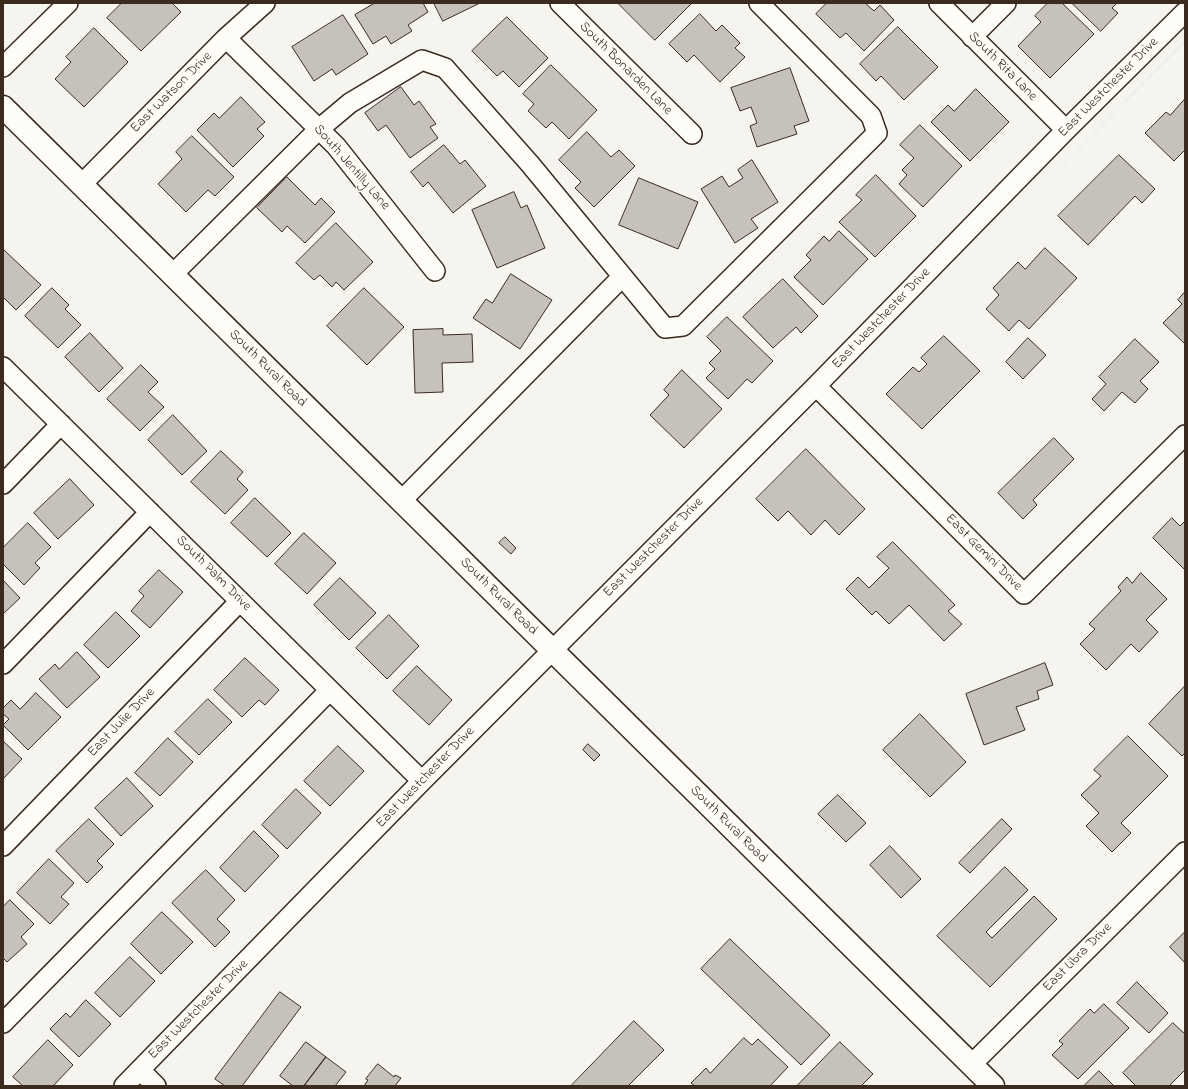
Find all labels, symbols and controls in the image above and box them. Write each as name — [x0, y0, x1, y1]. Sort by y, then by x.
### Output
street label: South Bonarden Lane — [575, 19, 675, 119]
street label: South Rita Lane — [964, 29, 1040, 105]
street label: East Westchester Drive — [1055, 34, 1163, 142]
street label: East Watson Drive — [128, 49, 216, 137]
street label: South Jentilly Lane — [309, 122, 393, 214]
street label: East Westchester Drive — [829, 265, 935, 373]
street label: South Rural Road — [225, 327, 309, 411]
street label: East Westchester Drive — [600, 494, 708, 602]
street label: East Gemini Drive — [941, 511, 1025, 595]
street label: South Palm Drive — [172, 533, 254, 615]
street label: South Rural Road — [456, 555, 540, 639]
street label: East Julie Drive — [85, 685, 159, 761]
street label: East Westchester Drive — [373, 724, 479, 832]
street label: South Rural Road — [686, 783, 770, 867]
street label: East Libra Drive — [1040, 920, 1116, 996]
street label: East Westchester Drive — [145, 956, 253, 1064]

